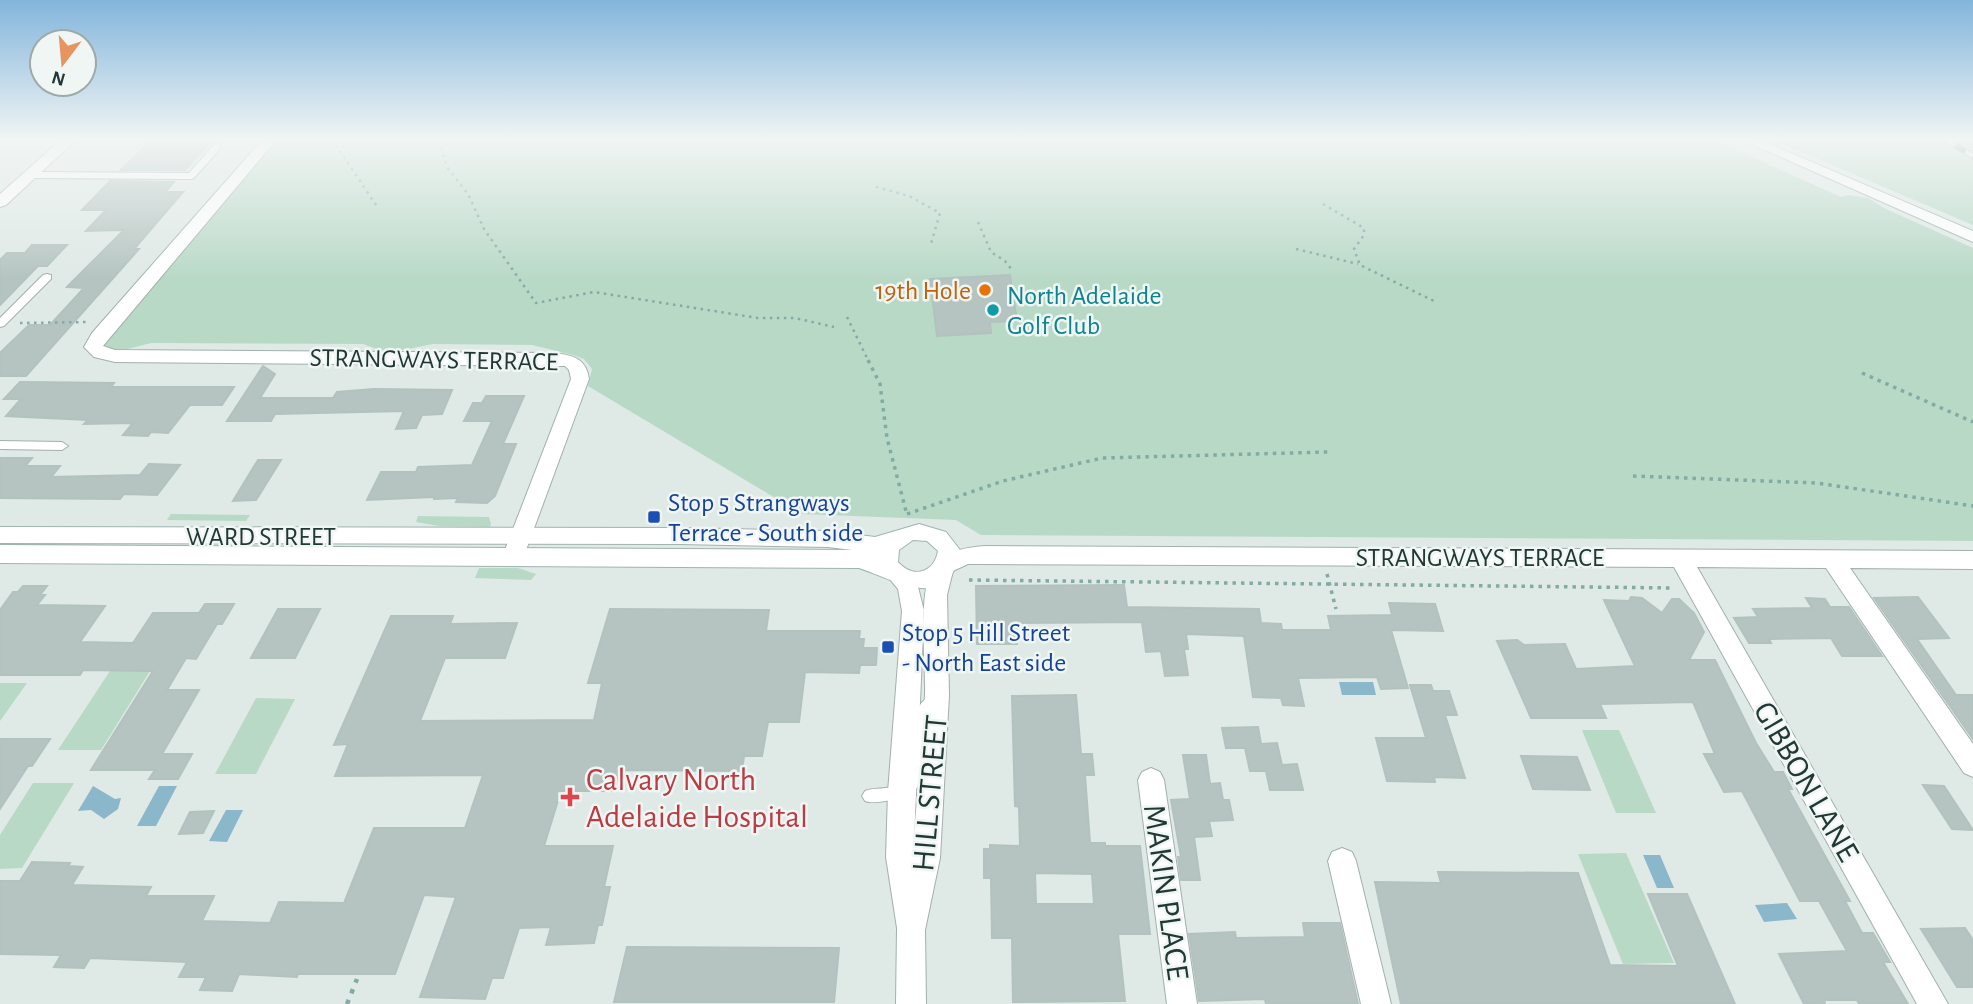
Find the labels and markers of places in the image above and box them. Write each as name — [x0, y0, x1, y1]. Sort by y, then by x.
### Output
place label: 19th Hole — [875, 278, 971, 304]
marker: 19th Hole — [977, 282, 993, 298]
place label: North Adelaide Golf Club — [1007, 283, 1161, 339]
marker: North Adelaide Golf Club — [985, 302, 1001, 318]
place label: Stop 5 Strangways Terrace - South side — [668, 490, 863, 546]
marker: Stop 5 Strangways Terrace - South side — [646, 509, 662, 525]
place label: Stop 5 Hill Street - North East side — [902, 620, 1070, 676]
marker: Stop 5 Hill Street - North East side — [880, 639, 896, 655]
place label: Calvary North Adelaide Hospital — [586, 764, 808, 833]
marker: Calvary North Adelaide Hospital — [560, 787, 580, 807]

